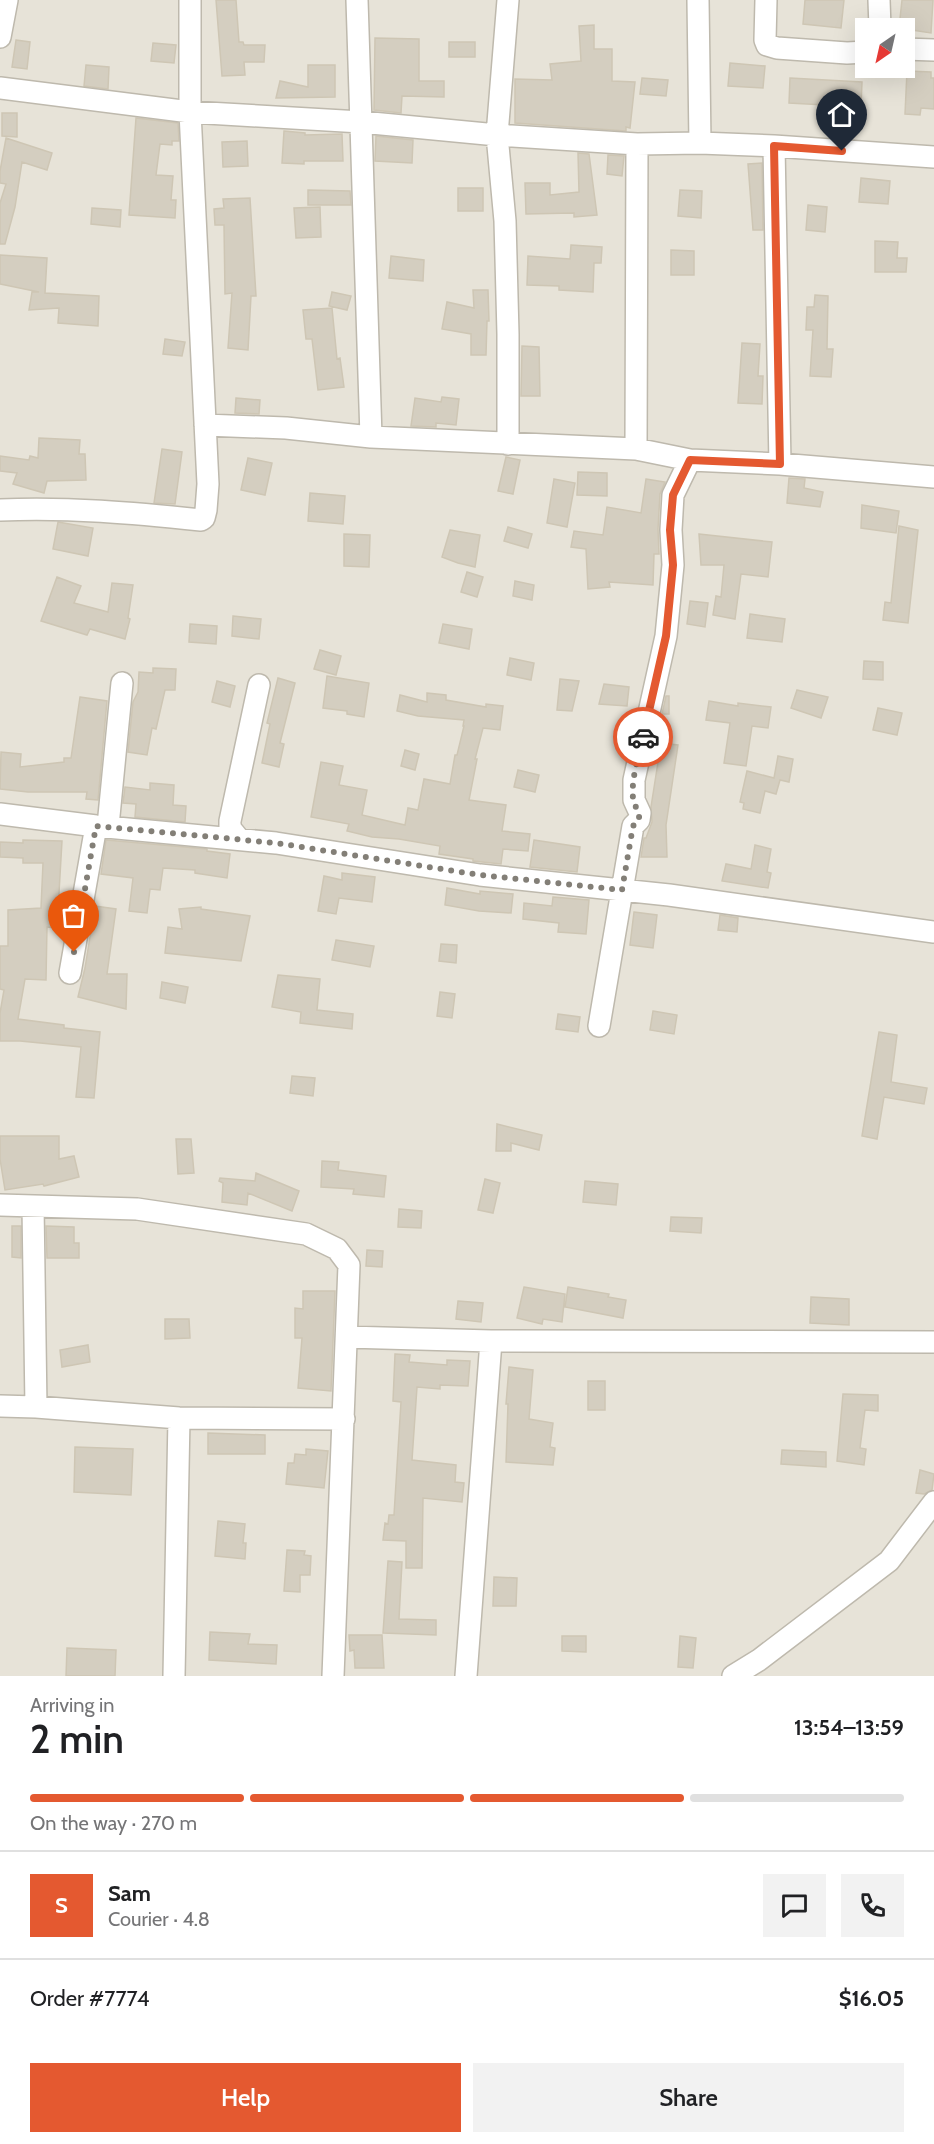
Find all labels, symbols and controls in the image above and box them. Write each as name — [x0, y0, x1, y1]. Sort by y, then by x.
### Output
north arrow — [855, 18, 915, 78]
map controls — [855, 18, 915, 78]
pin — [816, 89, 867, 151]
icon: home — [825, 98, 858, 131]
courier — [613, 707, 673, 767]
icon: car — [627, 721, 660, 754]
pin — [48, 890, 99, 952]
icon: bag — [57, 899, 90, 932]
text: Arriving in — [30, 1693, 114, 1717]
text: 13:54–13:59 — [794, 1714, 904, 1741]
text: 2 min — [30, 1715, 124, 1763]
text: On the way · 270 m — [30, 1811, 197, 1835]
button: chat — [763, 1874, 826, 1937]
button: phone — [841, 1874, 904, 1937]
text: Sam — [108, 1880, 151, 1907]
text: S — [55, 1892, 68, 1919]
text: Courier · 4.8 — [108, 1907, 210, 1931]
text: Order #7774 — [30, 1985, 149, 2012]
text: $16.05 — [839, 1985, 904, 2012]
button: Help — [30, 2063, 461, 2132]
button: Share — [473, 2063, 904, 2132]

